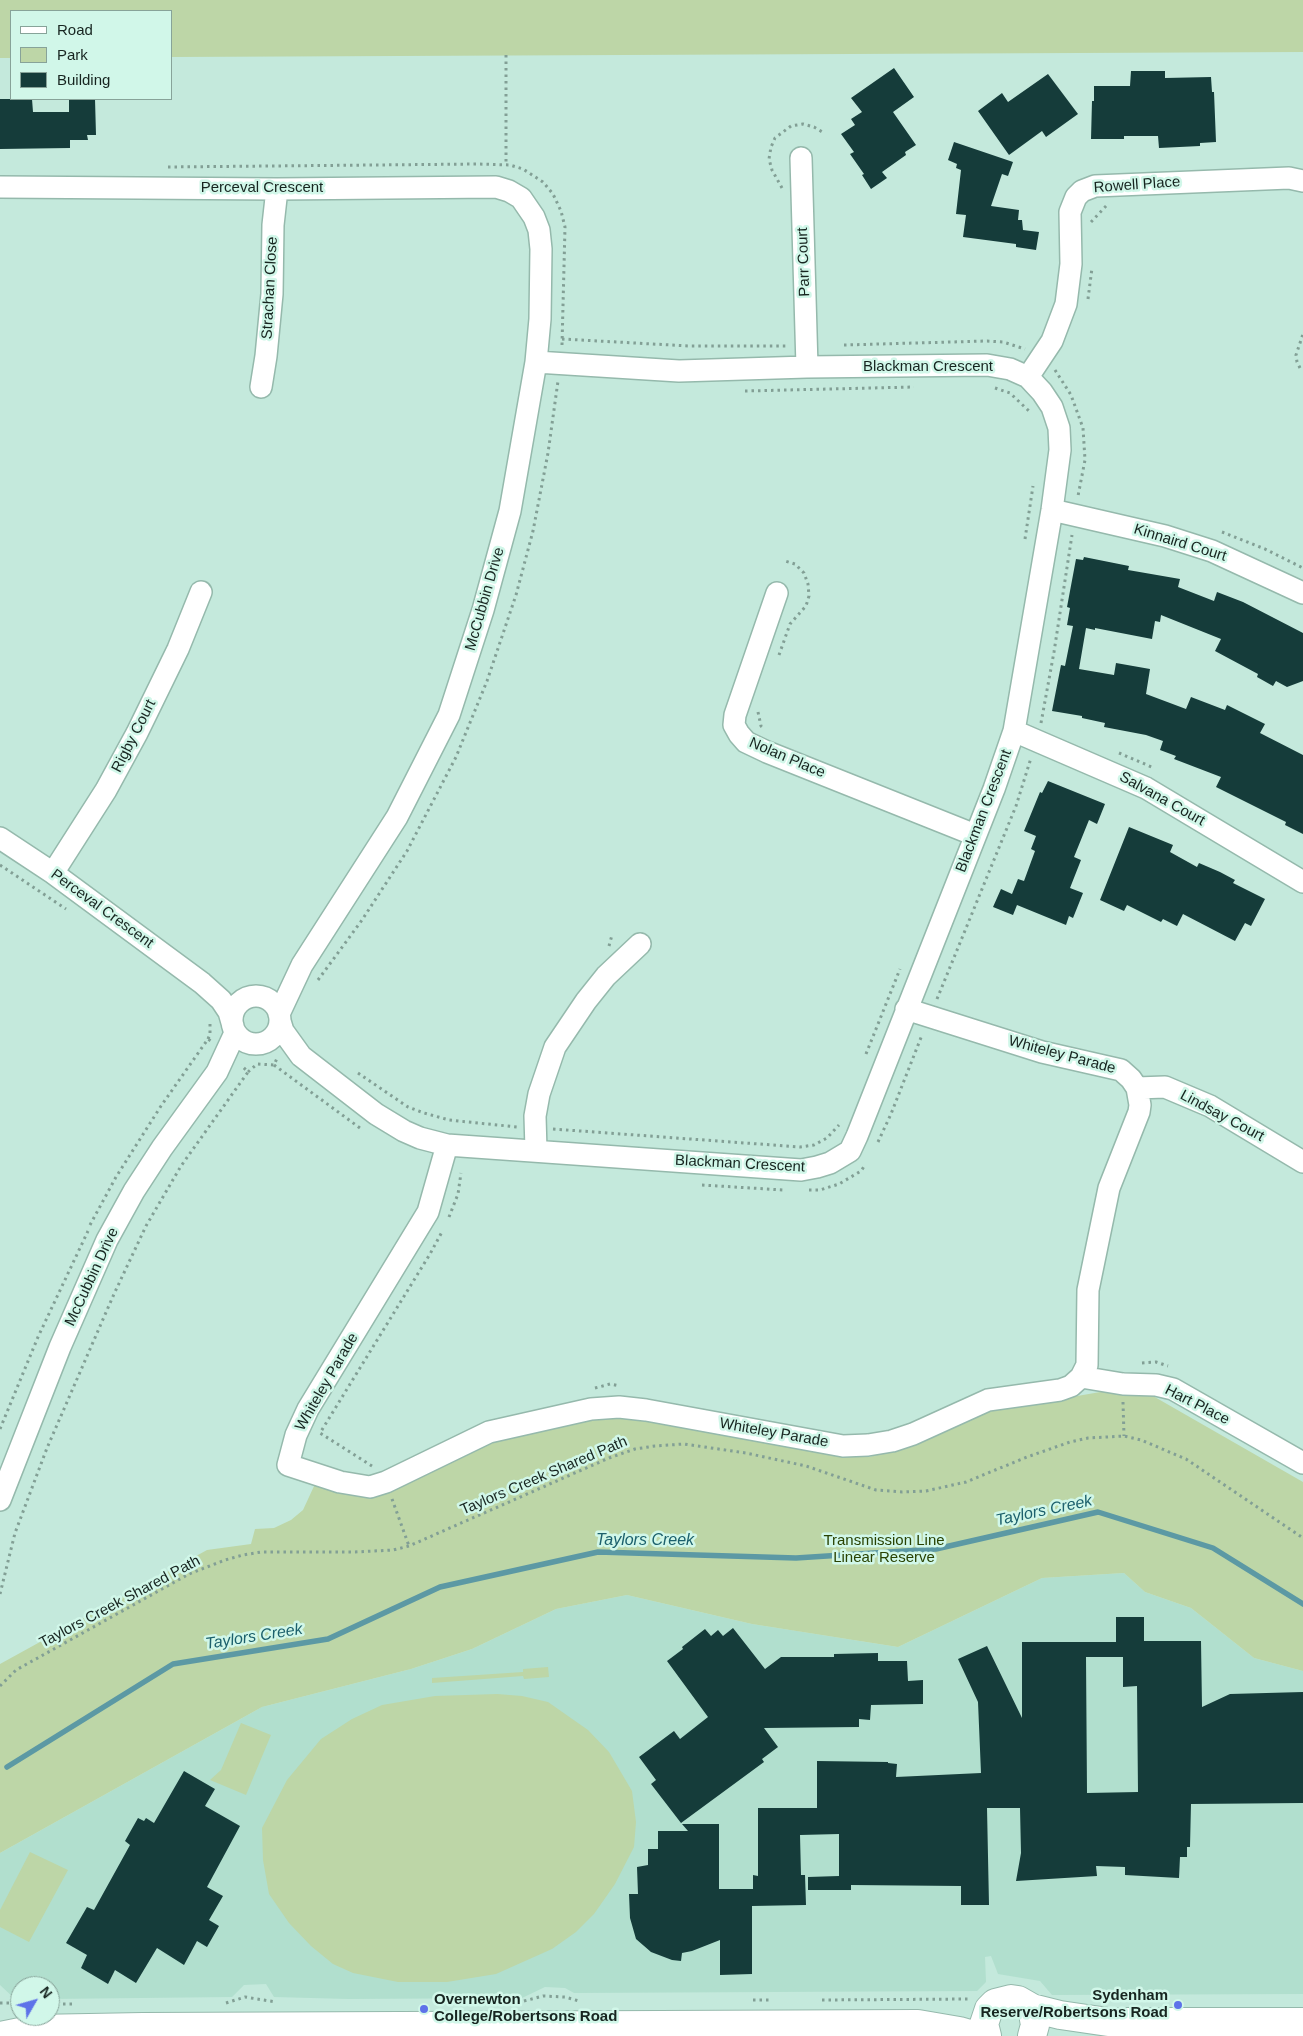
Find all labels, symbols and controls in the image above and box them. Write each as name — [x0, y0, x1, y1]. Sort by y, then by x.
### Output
legend — [10, 10, 172, 100]
text: Road — [57, 21, 93, 38]
text: Park — [57, 46, 88, 63]
text: Building — [57, 71, 110, 88]
street label: Rowell Place — [1093, 173, 1181, 197]
street label: Perceval Crescent — [201, 179, 323, 197]
street label: Parr Court — [794, 227, 814, 297]
street label: Strachan Close — [258, 236, 282, 340]
street label: Blackman Crescent — [863, 358, 993, 376]
street label: Kinnaird Court — [1132, 520, 1228, 566]
street label: McCubbin Drive — [462, 545, 508, 653]
street label: Rigby Court — [108, 697, 160, 775]
street label: Nolan Place — [746, 734, 828, 782]
street label: Blackman Crescent — [952, 747, 1016, 875]
street label: Salvana Court — [1116, 768, 1208, 830]
street label: Perceval Crescent — [47, 866, 157, 952]
street label: Whiteley Parade — [1007, 1032, 1117, 1078]
street label: Lindsay Court — [1177, 1086, 1267, 1146]
street label: Blackman Crescent — [675, 1152, 805, 1176]
street label: McCubbin Drive — [61, 1225, 123, 1329]
street label: Whiteley Parade — [292, 1330, 362, 1434]
street label: Hart Place — [1162, 1381, 1232, 1429]
street label: Whiteley Parade — [718, 1415, 830, 1451]
street label: Taylors Creek Shared Path — [458, 1433, 630, 1519]
water label: Taylors Creek — [994, 1491, 1094, 1531]
water label: Taylors Creek — [596, 1531, 694, 1551]
park label: Transmission Line Linear Reserve — [823, 1532, 945, 1567]
street label: Taylors Creek Shared Path — [37, 1552, 203, 1652]
water label: Taylors Creek — [204, 1620, 304, 1654]
north arrow — [10, 1976, 60, 2026]
text: N — [37, 1983, 55, 2001]
place label: Sydenham Reserve/Robertsons Road — [980, 1987, 1168, 2022]
place label: Overnewton College/Robertsons Road — [434, 1991, 617, 2026]
marker: Sydenham Reserve/Robertsons Road — [1172, 1999, 1184, 2011]
marker: Overnewton College/Robertsons Road — [418, 2003, 430, 2015]

